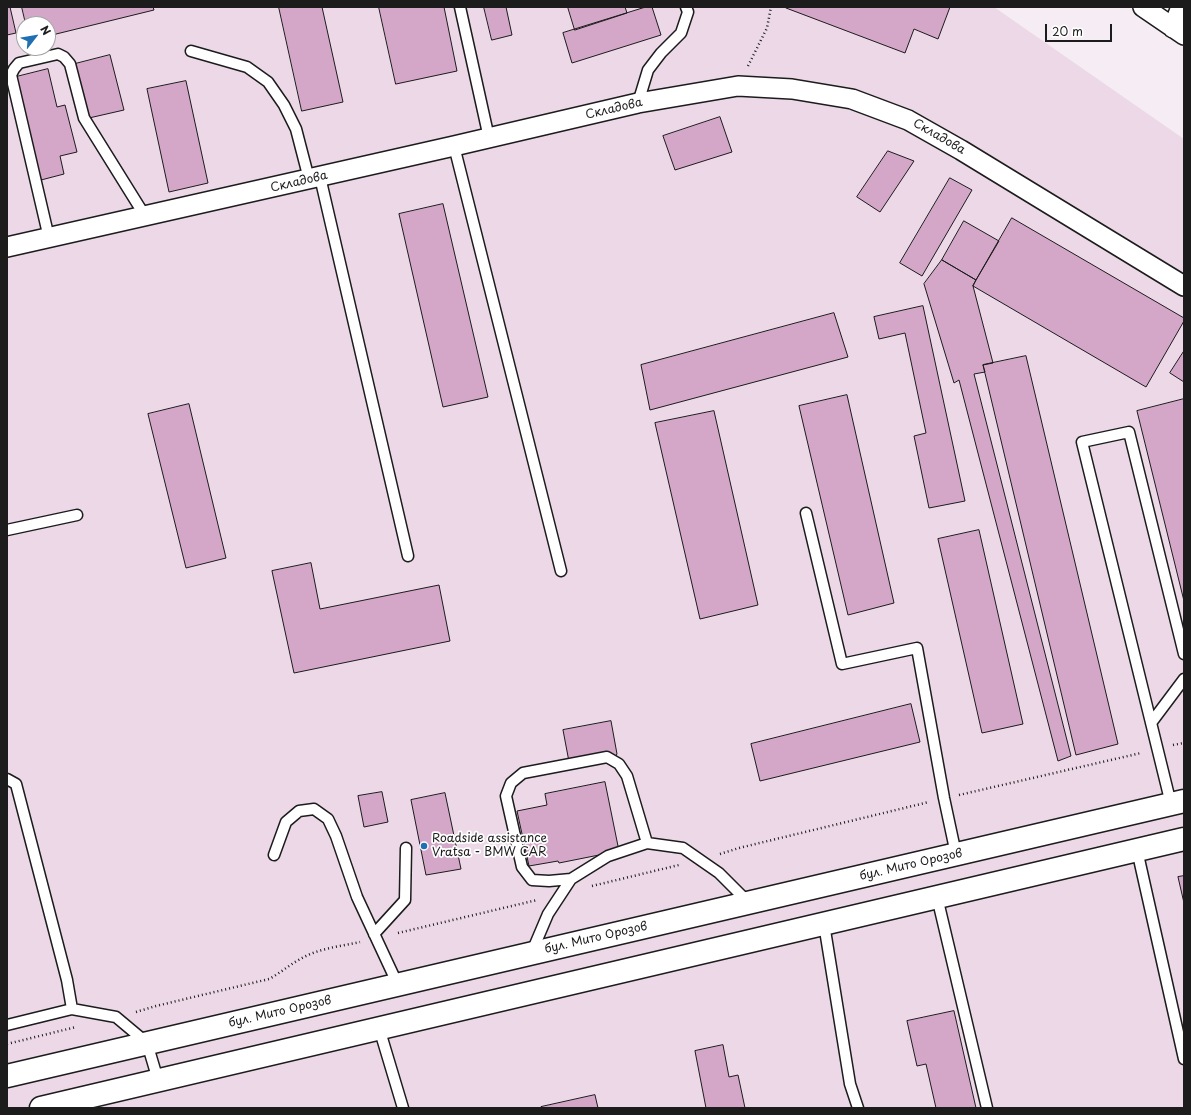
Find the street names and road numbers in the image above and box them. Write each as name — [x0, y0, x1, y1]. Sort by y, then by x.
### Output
street label: Складова — [584, 95, 644, 123]
street label: Складова — [910, 116, 968, 158]
street label: Складова — [269, 168, 329, 196]
street label: бул. Мито Орозов — [858, 846, 964, 884]
street label: бул. Мито Орозов — [543, 919, 649, 957]
street label: бул. Мито Орозов — [227, 993, 333, 1031]

